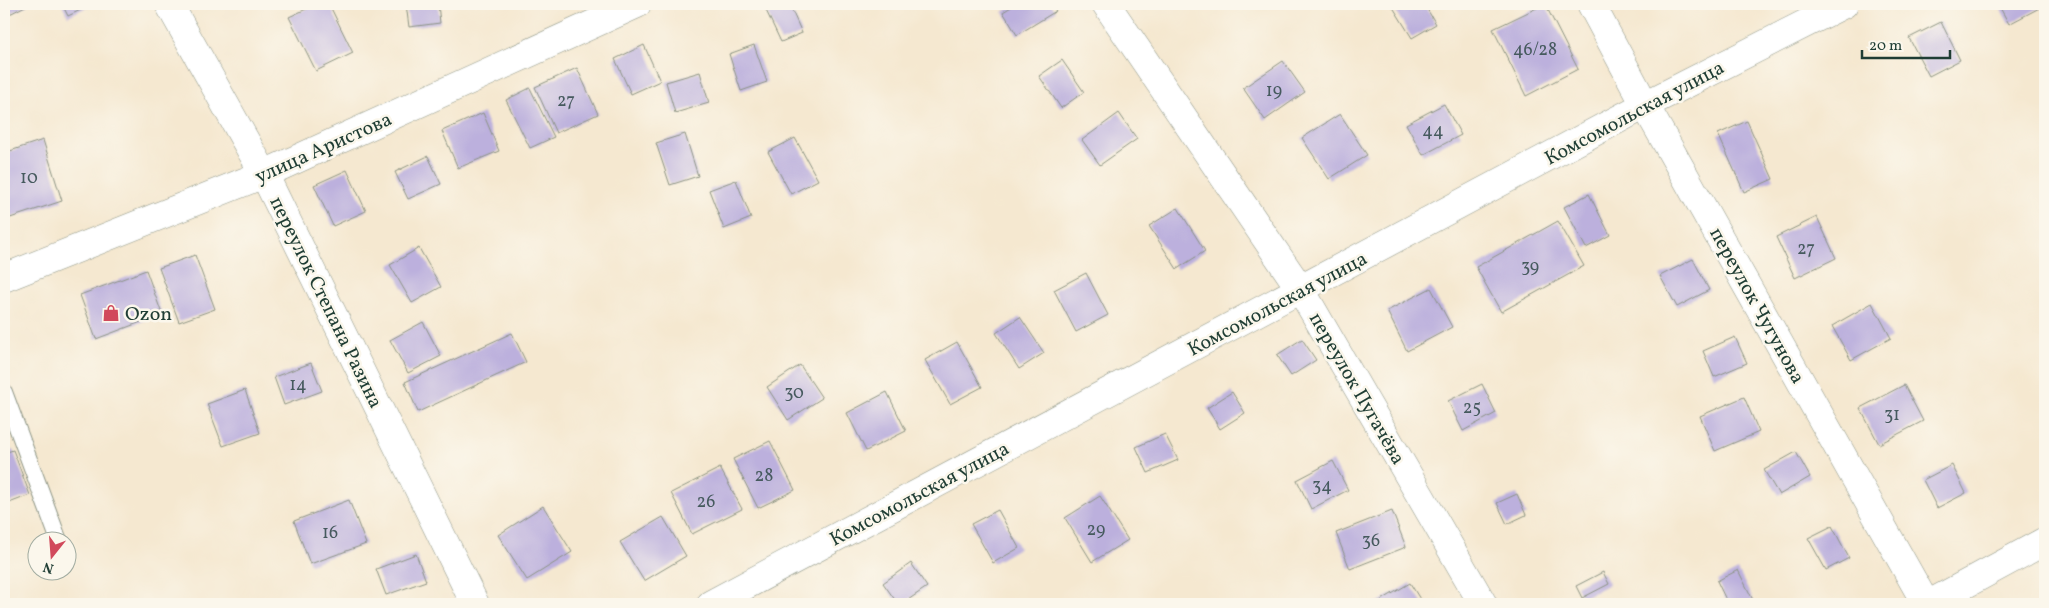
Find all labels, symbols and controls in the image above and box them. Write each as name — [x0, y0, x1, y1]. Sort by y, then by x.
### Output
scale bar — [1862, 28, 1949, 60]
text: 20 m — [1869, 36, 1902, 57]
house number: 46/28 — [1513, 38, 1557, 63]
street label: Комсомольская улица — [1540, 54, 1730, 173]
house number: 19 — [1266, 79, 1282, 104]
house number: 27 — [557, 89, 575, 114]
street label: улица Аристова — [251, 106, 397, 192]
house number: 44 — [1422, 119, 1444, 144]
house number: 10 — [20, 166, 38, 191]
street label: переулок Степана Разина — [262, 192, 389, 414]
street label: переулок Чугунова — [1702, 223, 1811, 389]
house number: 27 — [1797, 237, 1815, 262]
street label: Комсомольская улица — [1183, 245, 1373, 364]
house number: 39 — [1521, 255, 1539, 280]
place label: Ozon — [125, 301, 172, 329]
shop icon: Ozon — [101, 303, 121, 323]
street label: переулок Пугачёва — [1301, 308, 1411, 470]
house number: 14 — [289, 373, 307, 398]
house number: 30 — [784, 381, 804, 406]
house number: 25 — [1463, 396, 1481, 421]
house number: 31 — [1884, 403, 1900, 428]
street label: Комсомольская улица — [825, 435, 1015, 554]
house number: 28 — [755, 464, 773, 489]
house number: 34 — [1312, 474, 1332, 499]
house number: 26 — [697, 490, 715, 515]
house number: 29 — [1087, 518, 1105, 543]
house number: 16 — [322, 521, 338, 546]
house number: 36 — [1362, 529, 1380, 554]
north arrow — [28, 530, 78, 580]
text: N — [41, 556, 56, 578]

